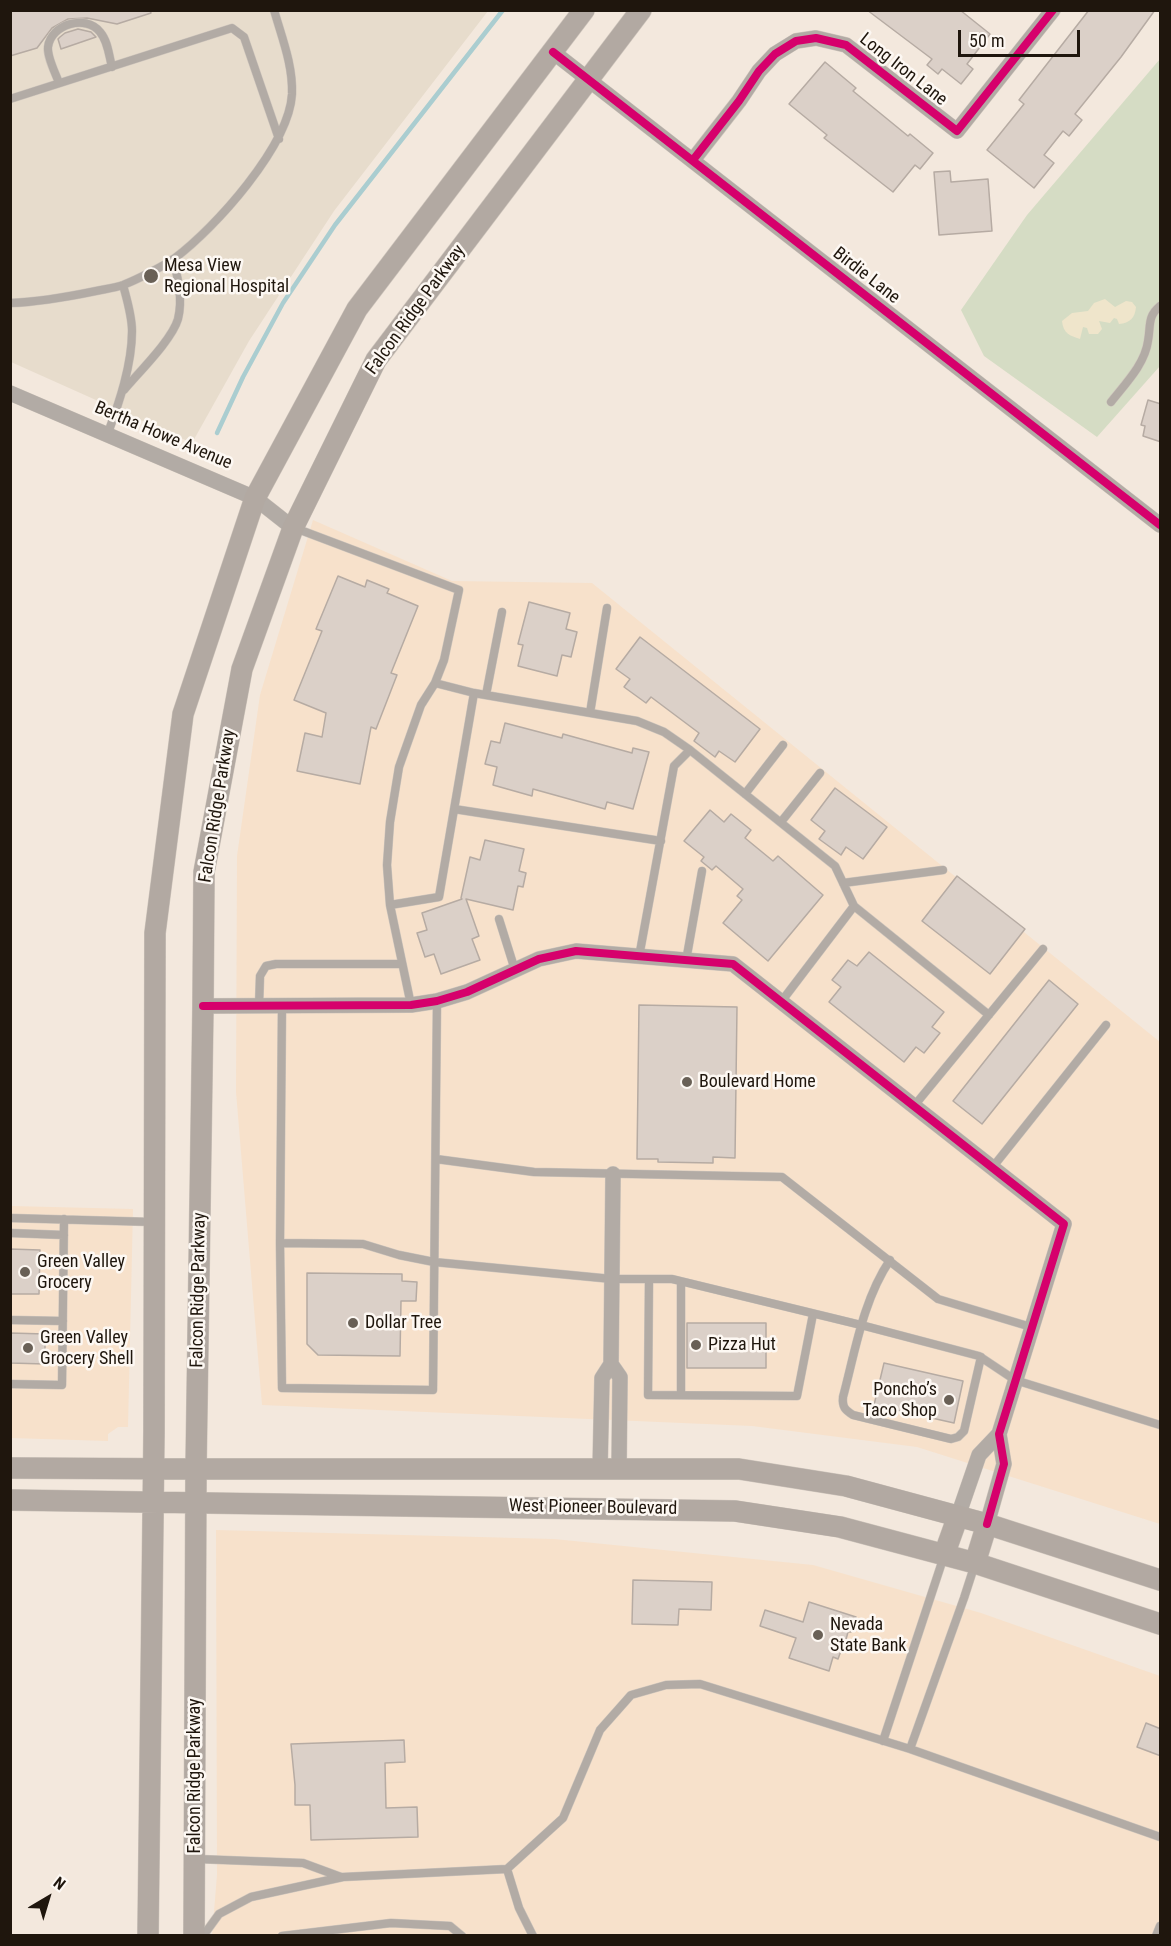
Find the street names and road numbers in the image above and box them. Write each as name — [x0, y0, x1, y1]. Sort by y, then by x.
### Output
street label: Long Iron Lane — [855, 29, 951, 111]
street label: Falcon Ridge Parkway — [362, 241, 470, 379]
street label: Birdie Lane — [828, 243, 904, 309]
street label: Bertha Howe Avenue — [91, 397, 235, 475]
street label: Falcon Ridge Parkway — [195, 728, 241, 884]
street label: Falcon Ridge Parkway — [187, 1212, 211, 1368]
street label: West Pioneer Boulevard — [509, 1496, 677, 1520]
street label: Falcon Ridge Parkway — [184, 1698, 206, 1854]

